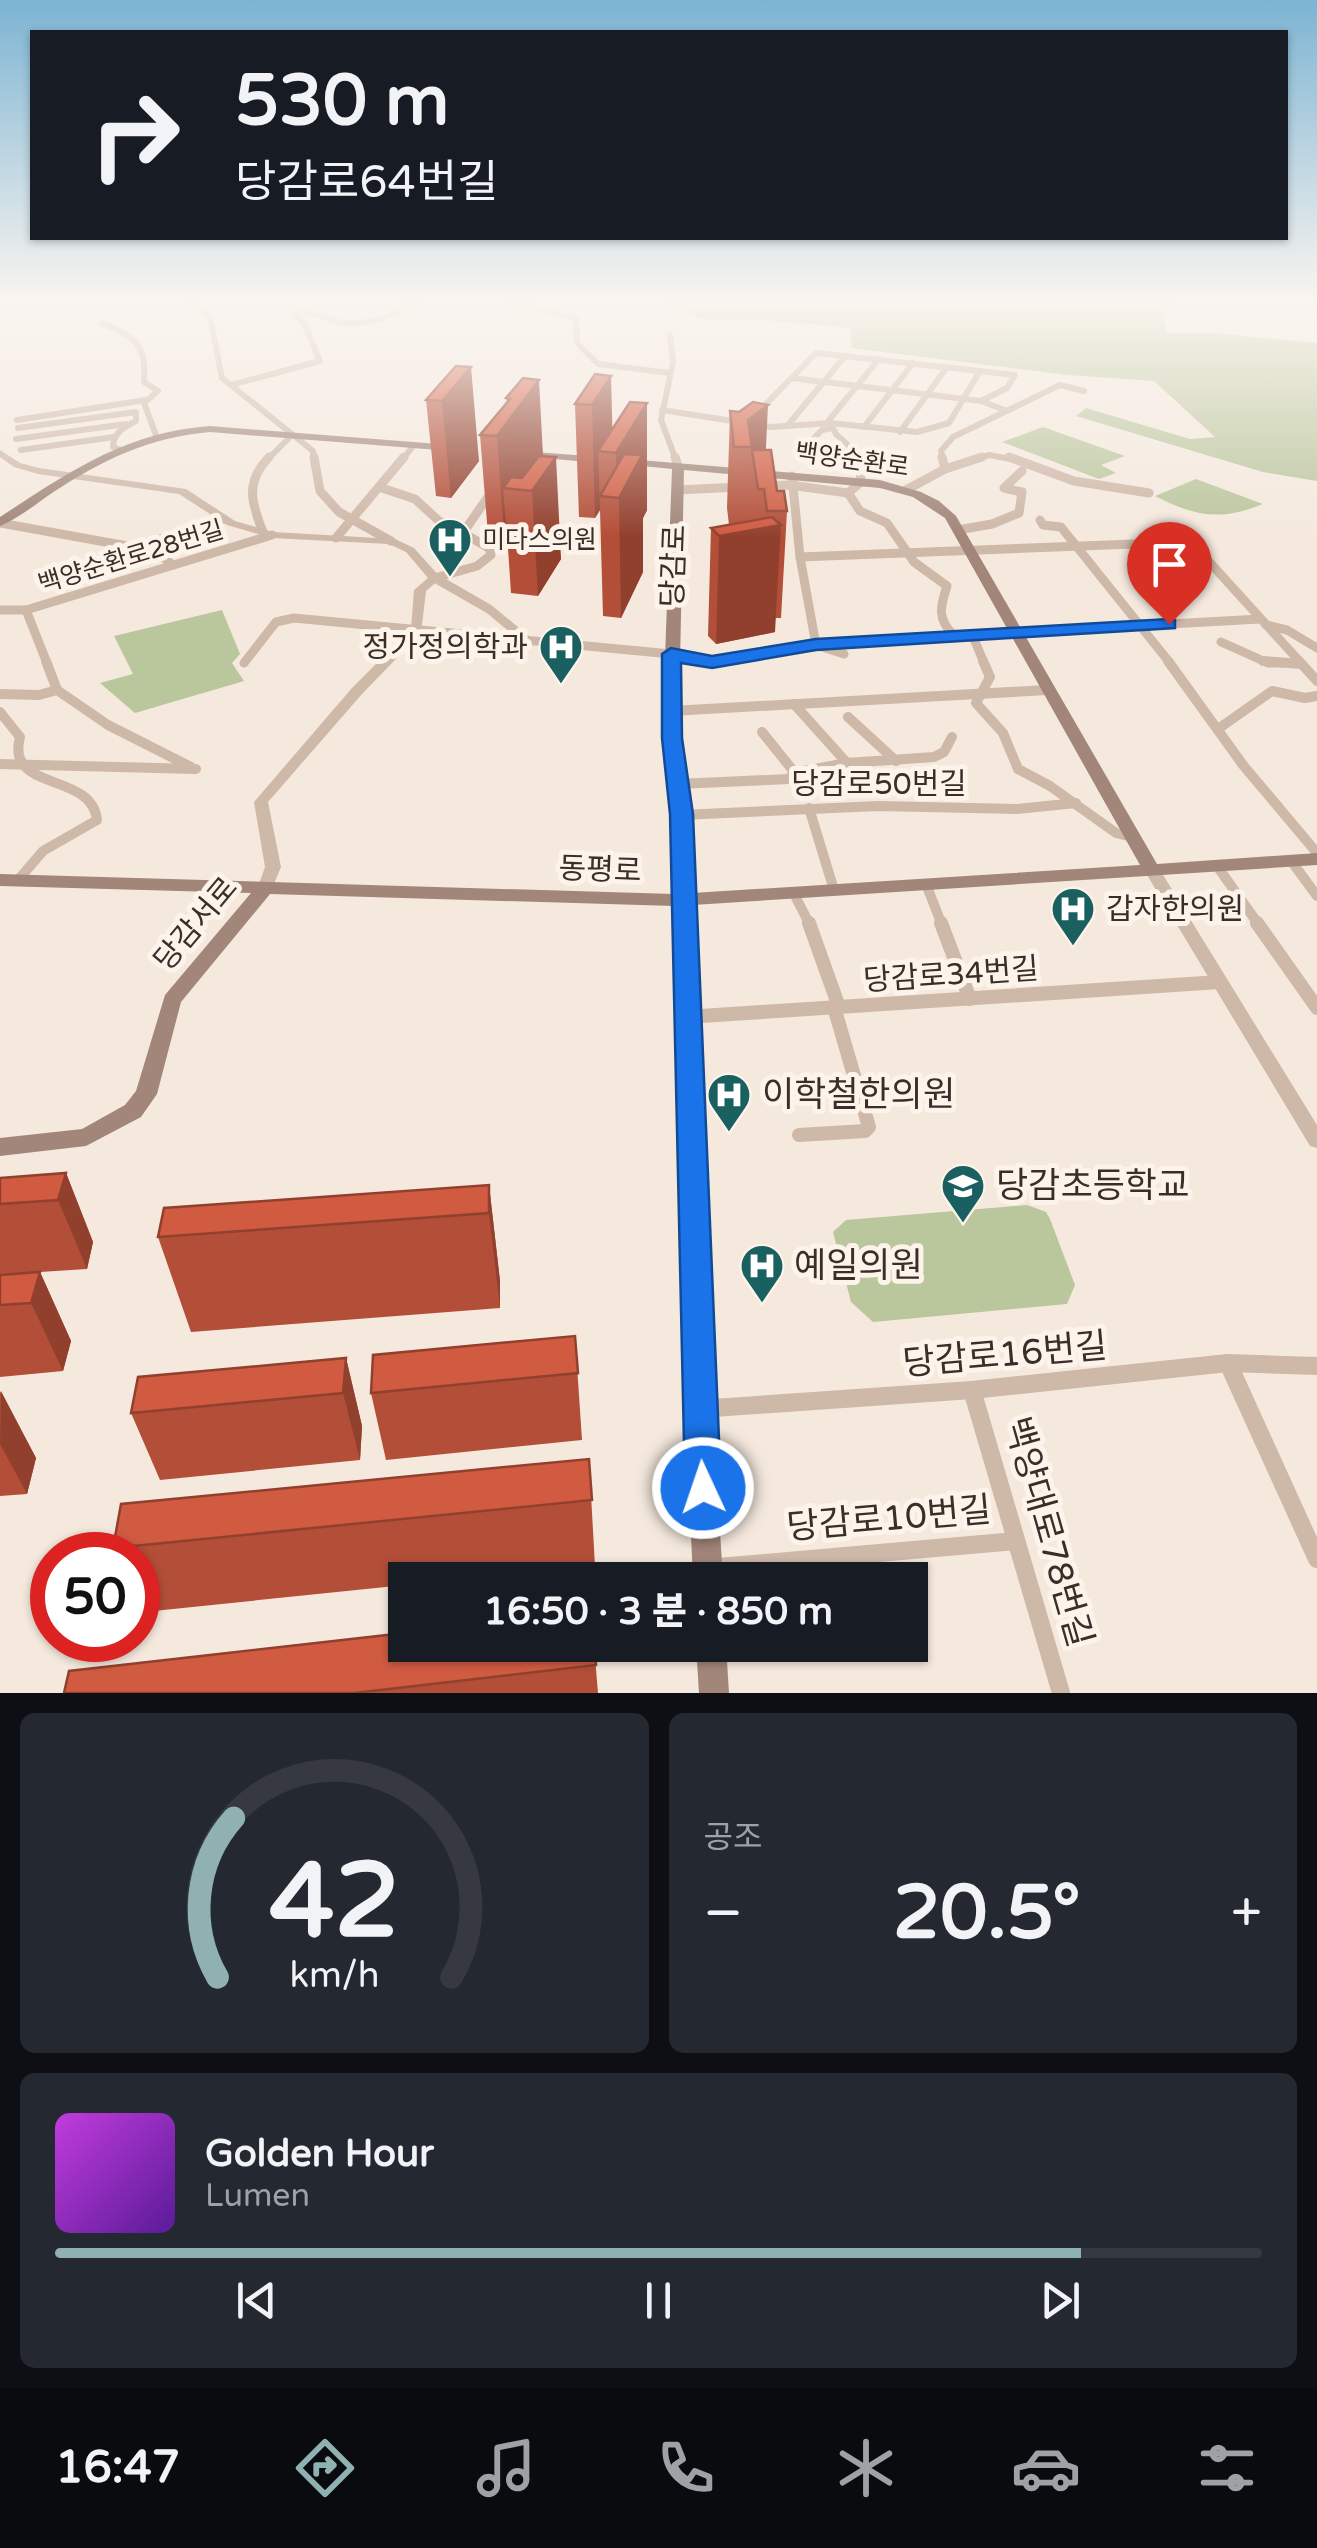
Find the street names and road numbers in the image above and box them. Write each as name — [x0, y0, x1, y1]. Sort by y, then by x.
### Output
street label: 백양순환로 — [793, 437, 911, 483]
street label: 백양순환로28번길 — [35, 515, 227, 599]
street label: 당감로 — [654, 524, 694, 608]
street label: 당감로50번길 — [791, 766, 967, 803]
street label: 동평로 — [558, 850, 642, 890]
street label: 당감서로 — [146, 870, 246, 978]
street label: 당감로34번길 — [862, 950, 1040, 1000]
street label: 당감로16번길 — [901, 1325, 1109, 1385]
street label: 백양대로78번길 — [995, 1412, 1101, 1652]
street label: 당감로10번길 — [785, 1489, 993, 1549]

